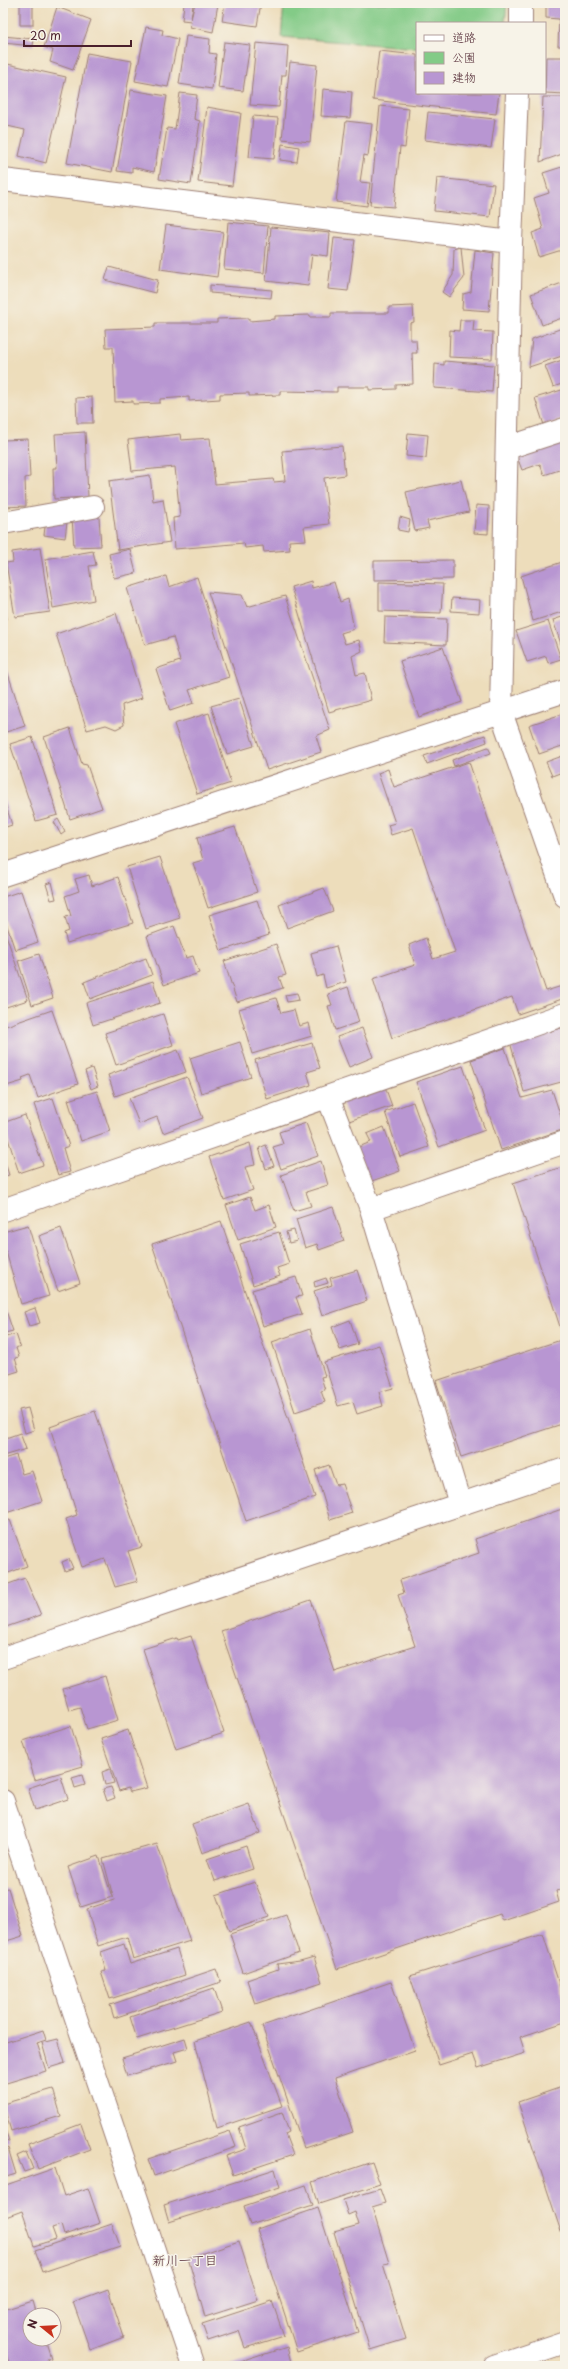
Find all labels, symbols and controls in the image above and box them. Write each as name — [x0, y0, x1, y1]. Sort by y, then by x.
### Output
scale bar — [24, 22, 131, 48]
legend — [416, 22, 546, 94]
text: 20 m — [30, 26, 61, 44]
text: 道路 — [452, 28, 476, 46]
text: 公園 — [452, 48, 476, 66]
text: 建物 — [452, 68, 476, 86]
district label: 新川一丁目 — [152, 2250, 218, 2269]
north arrow — [22, 2307, 62, 2347]
text: N — [23, 2317, 42, 2331]

